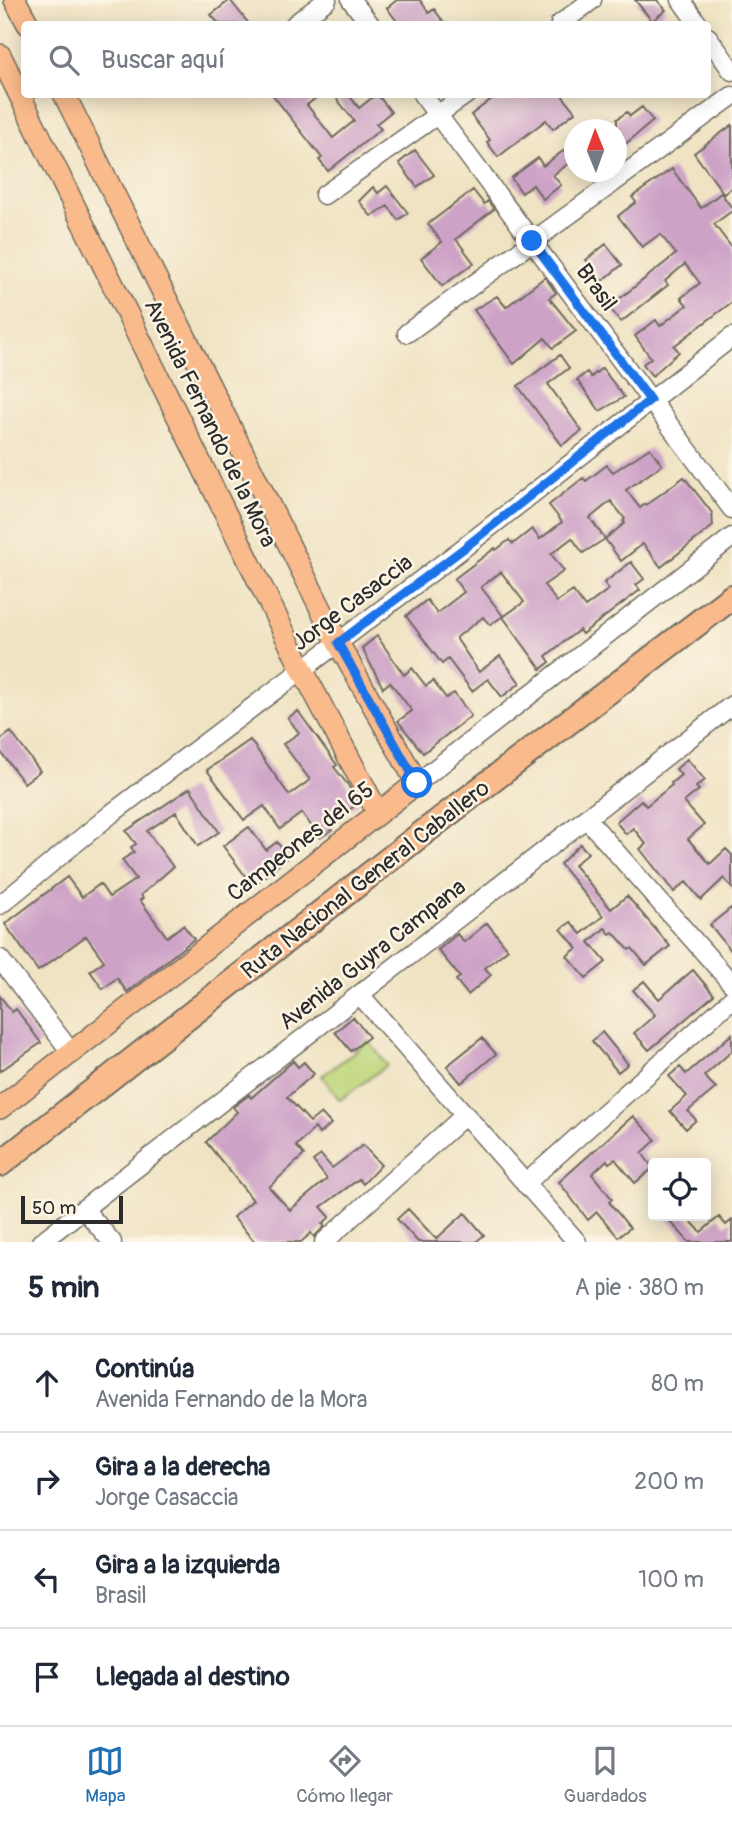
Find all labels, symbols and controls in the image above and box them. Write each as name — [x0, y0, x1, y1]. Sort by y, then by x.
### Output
search box — [21, 21, 711, 98]
icon: search — [45, 41, 83, 79]
text: Buscar aquí — [101, 44, 225, 76]
north arrow — [564, 119, 627, 182]
route end — [516, 225, 547, 256]
street label: Brasil — [570, 258, 624, 317]
street label: Avenida Fernando de la Mora — [138, 294, 283, 552]
street label: Jorge Casaccia — [286, 548, 418, 657]
route start — [401, 767, 432, 798]
street label: Ruta Nacional General Caballero — [235, 773, 495, 985]
street label: Campeones del 65 — [221, 775, 380, 908]
street label: Avenida Guyra Campana — [273, 872, 472, 1036]
map controls — [648, 1158, 711, 1221]
button: locate — [648, 1158, 711, 1221]
scale bar — [21, 1193, 122, 1225]
text: 50 m — [32, 1196, 76, 1220]
text: 5 min — [28, 1269, 99, 1306]
text: A pie · 380 m — [575, 1273, 704, 1302]
text: Continúa — [95, 1353, 194, 1385]
icon: ahead — [28, 1364, 66, 1402]
text: 80 m — [651, 1369, 704, 1398]
text: Avenida Fernando de la Mora — [95, 1385, 368, 1414]
text: Gira a la derecha — [95, 1451, 270, 1483]
icon: right — [28, 1462, 66, 1500]
text: 200 m — [634, 1467, 704, 1496]
text: Jorge Casaccia — [95, 1483, 239, 1512]
text: Gira a la izquierda — [95, 1549, 280, 1581]
icon: left — [28, 1560, 66, 1598]
text: 100 m — [638, 1565, 704, 1594]
text: Brasil — [95, 1581, 147, 1610]
icon: arrive — [28, 1658, 66, 1696]
text: Llegada al destino — [95, 1661, 290, 1693]
tab: Mapa — [85, 1742, 126, 1808]
tab: Cómo llegar — [296, 1742, 393, 1808]
tab: Guardados — [564, 1742, 647, 1808]

